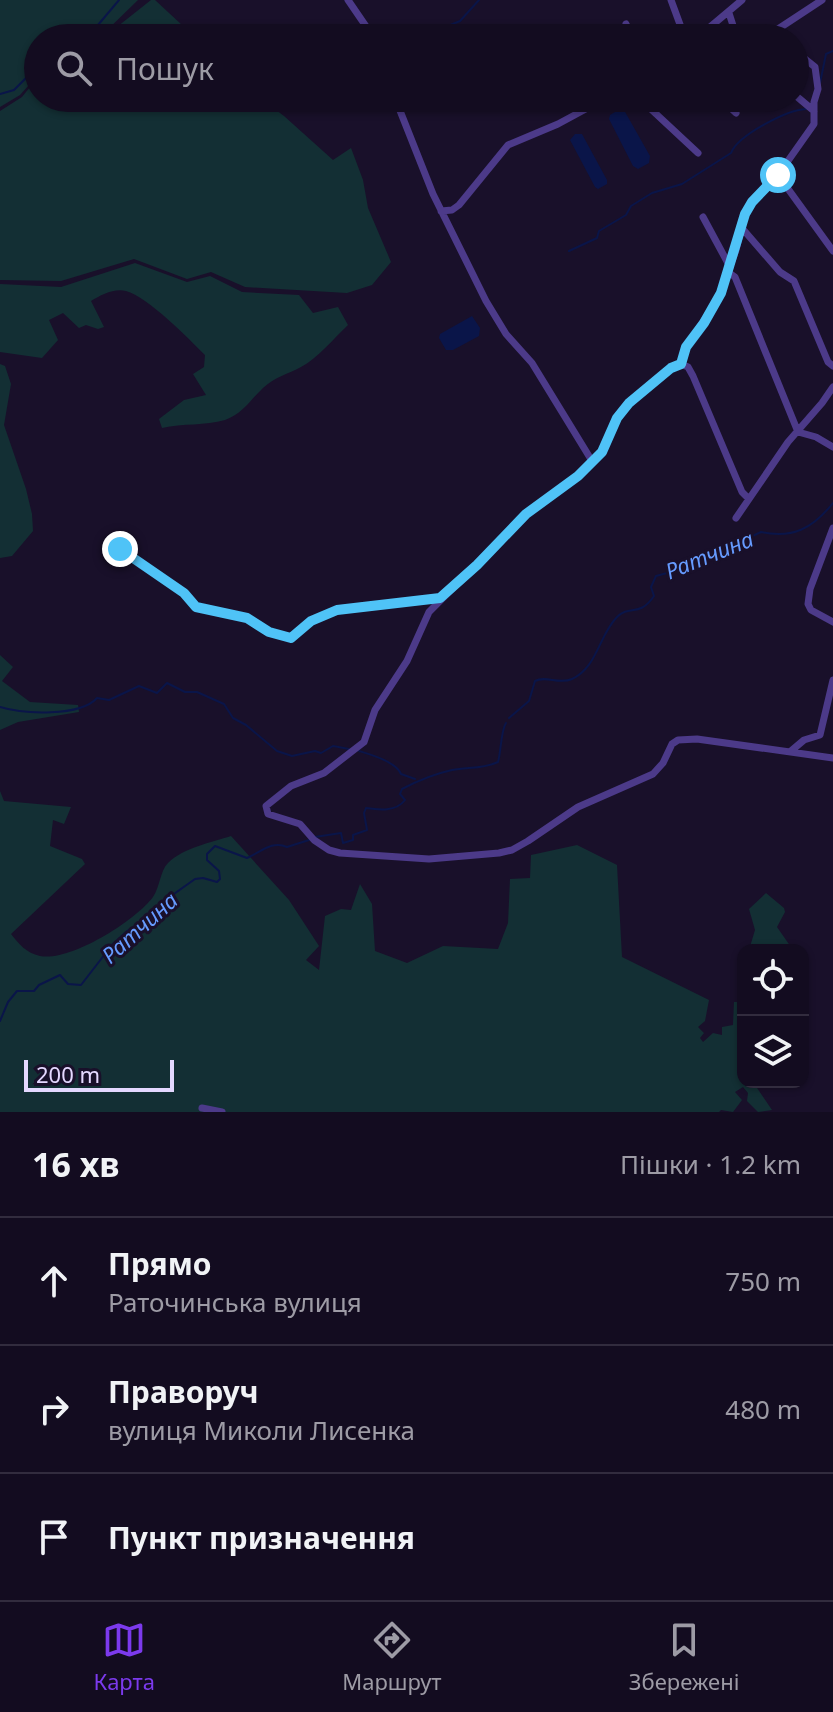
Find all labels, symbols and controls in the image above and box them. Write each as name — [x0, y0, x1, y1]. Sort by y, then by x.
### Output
search box — [24, 24, 809, 112]
icon: search — [52, 46, 96, 90]
text: Пошук — [116, 48, 214, 89]
route start — [760, 157, 796, 193]
water label: Ратчина — [660, 523, 758, 585]
route end — [102, 531, 138, 567]
water label: Ратчина — [95, 885, 183, 969]
map controls — [737, 944, 809, 1088]
button: locate — [737, 944, 809, 1016]
button: layers — [737, 1016, 809, 1088]
scale bar — [24, 1056, 174, 1092]
text: 200 m — [36, 1059, 100, 1089]
text: 16 хв — [32, 1141, 120, 1187]
text: Пішки · 1.2 km — [620, 1146, 801, 1182]
text: Прямо — [108, 1243, 212, 1284]
icon: ahead — [32, 1259, 76, 1303]
text: 750 m — [725, 1263, 801, 1299]
text: Раточинська вулиця — [108, 1284, 362, 1320]
text: Праворуч — [108, 1371, 259, 1412]
icon: right — [32, 1387, 76, 1431]
text: 480 m — [725, 1391, 801, 1427]
text: вулиця Миколи Лисенка — [108, 1412, 415, 1448]
icon: arrive — [32, 1515, 76, 1559]
text: Пункт призначення — [108, 1517, 415, 1558]
tab: Карта — [94, 1618, 155, 1696]
tab: Маршрут — [342, 1618, 442, 1696]
tab: Збережені — [629, 1618, 739, 1696]

